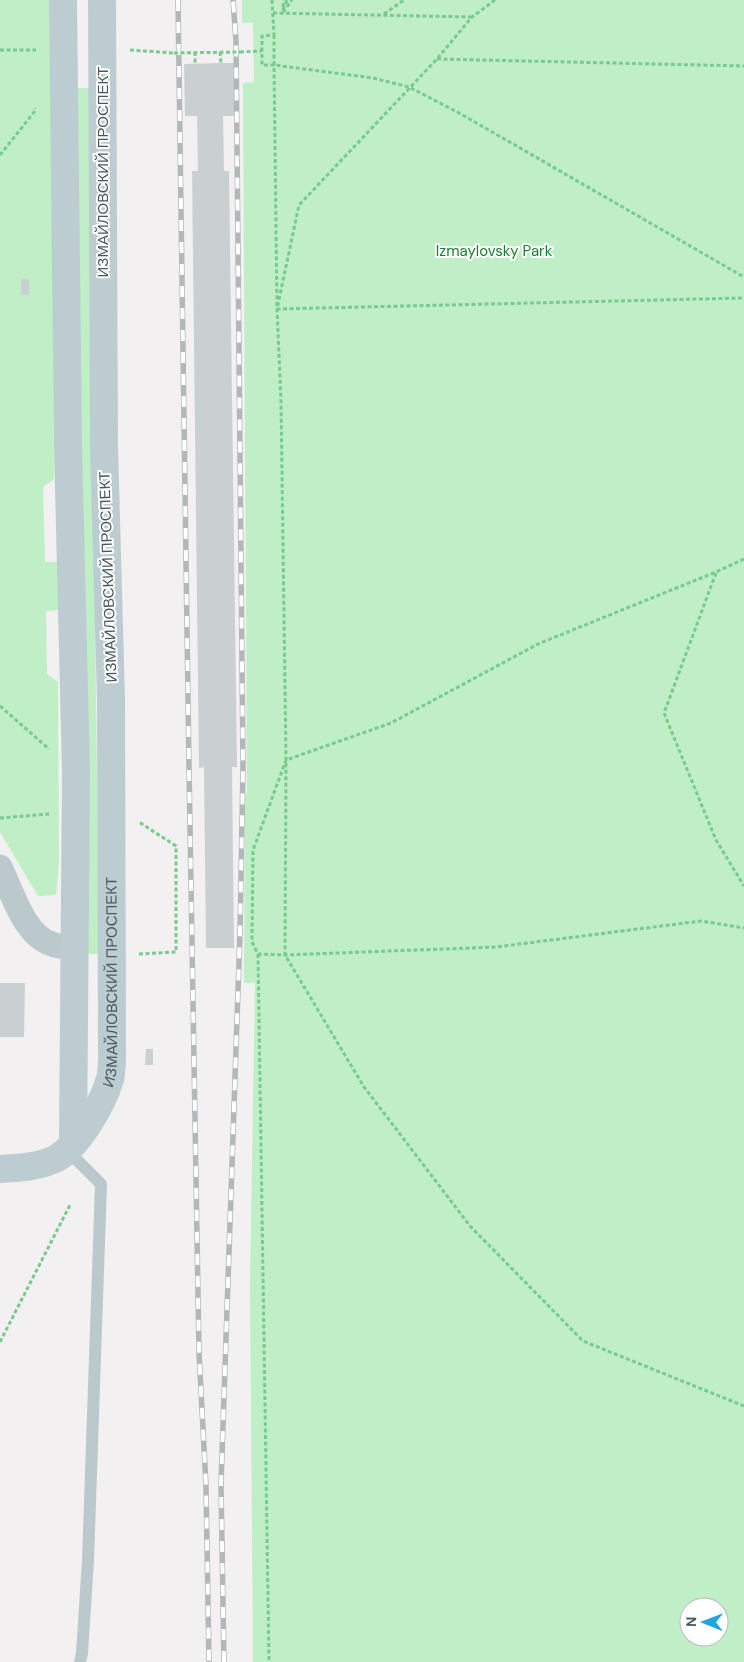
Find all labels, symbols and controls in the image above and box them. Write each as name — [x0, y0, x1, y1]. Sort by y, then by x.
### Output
street label: ИЗМАЙЛОВСКИЙ ПРОСПЕКТ — [93, 67, 113, 277]
park label: Izmaylovsky Park — [436, 241, 553, 261]
street label: ИЗМАЙЛОВСКИЙ ПРОСПЕКТ — [94, 471, 122, 683]
street label: ИЗМАЙЛОВСКИЙ ПРОСПЕКТ — [98, 877, 122, 1090]
north arrow — [679, 1597, 729, 1647]
text: N — [682, 1617, 700, 1627]

